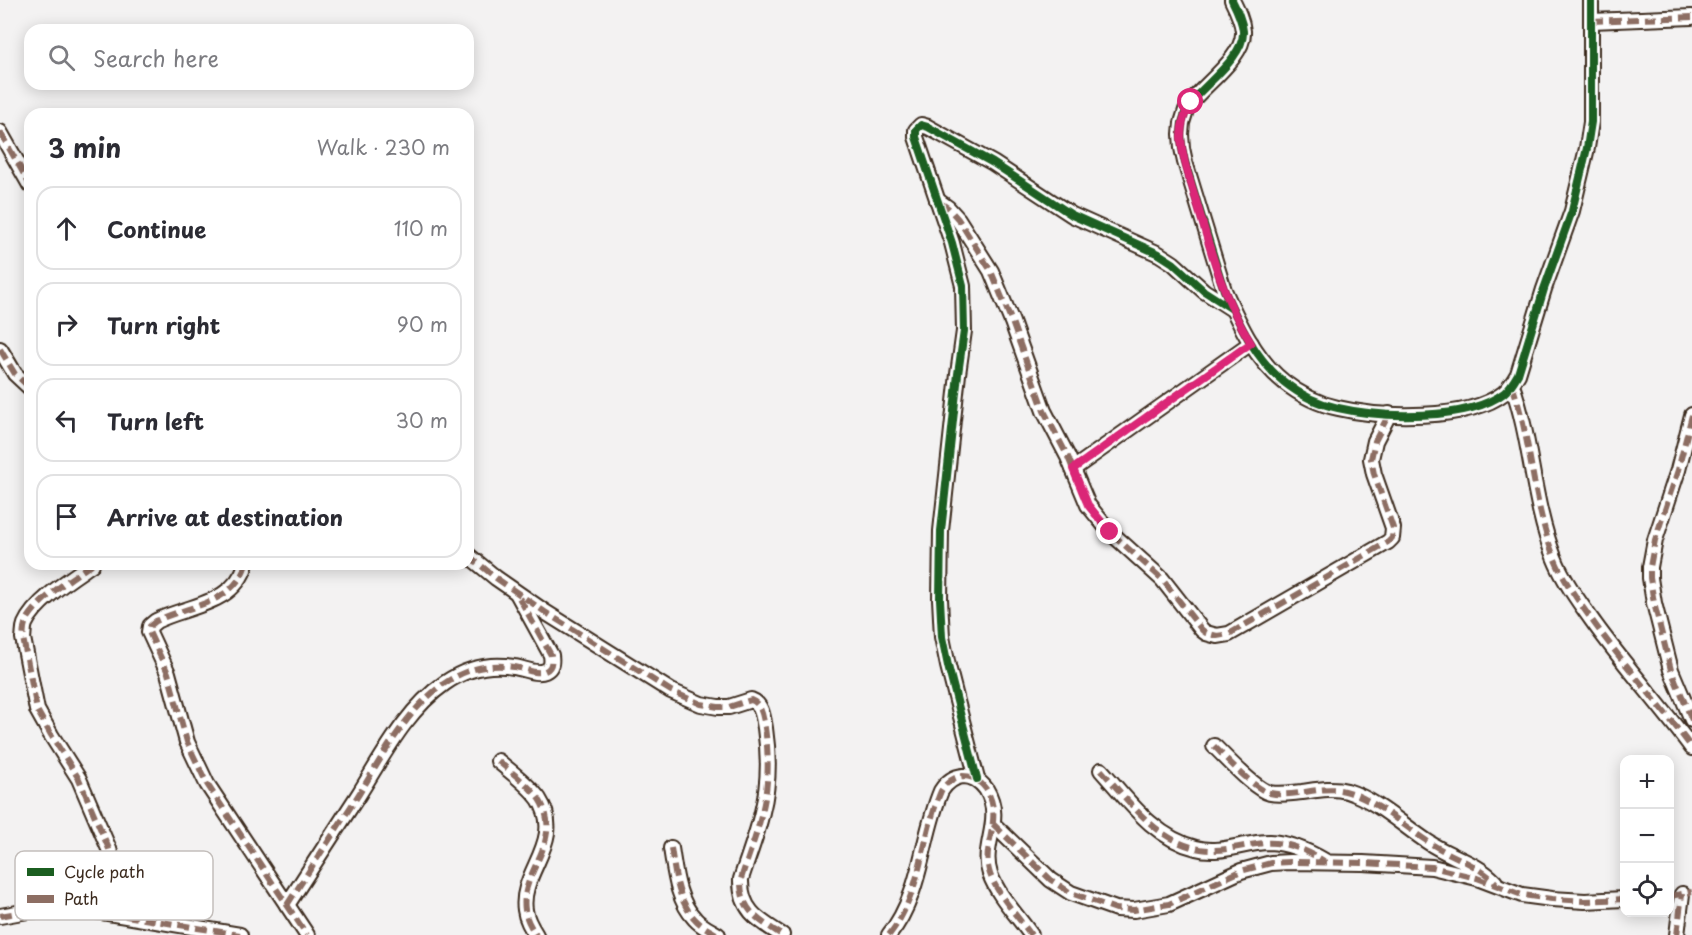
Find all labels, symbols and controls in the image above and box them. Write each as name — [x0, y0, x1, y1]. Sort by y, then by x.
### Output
search box — [24, 24, 474, 90]
icon: search — [45, 41, 78, 74]
text: Search here — [93, 41, 219, 74]
route start — [1177, 88, 1203, 114]
text: 3 min — [48, 128, 121, 167]
text: Walk · 230 m — [317, 132, 450, 162]
icon: ahead — [50, 212, 83, 245]
text: Continue — [107, 212, 206, 245]
text: 110 m — [394, 213, 448, 243]
icon: right — [50, 308, 83, 341]
text: Turn right — [107, 308, 220, 341]
text: 90 m — [397, 309, 448, 339]
icon: left — [50, 404, 83, 437]
text: Turn left — [107, 404, 204, 437]
text: 30 m — [395, 405, 448, 435]
icon: arrive — [50, 500, 83, 533]
text: Arrive at destination — [107, 500, 343, 533]
route end — [1096, 518, 1122, 544]
map controls — [1620, 755, 1674, 917]
button: + — [1620, 755, 1674, 809]
button: − — [1620, 809, 1674, 863]
legend — [15, 851, 213, 920]
text: Cycle path — [64, 859, 145, 883]
button: locate — [1620, 863, 1674, 917]
text: Path — [64, 886, 99, 910]

